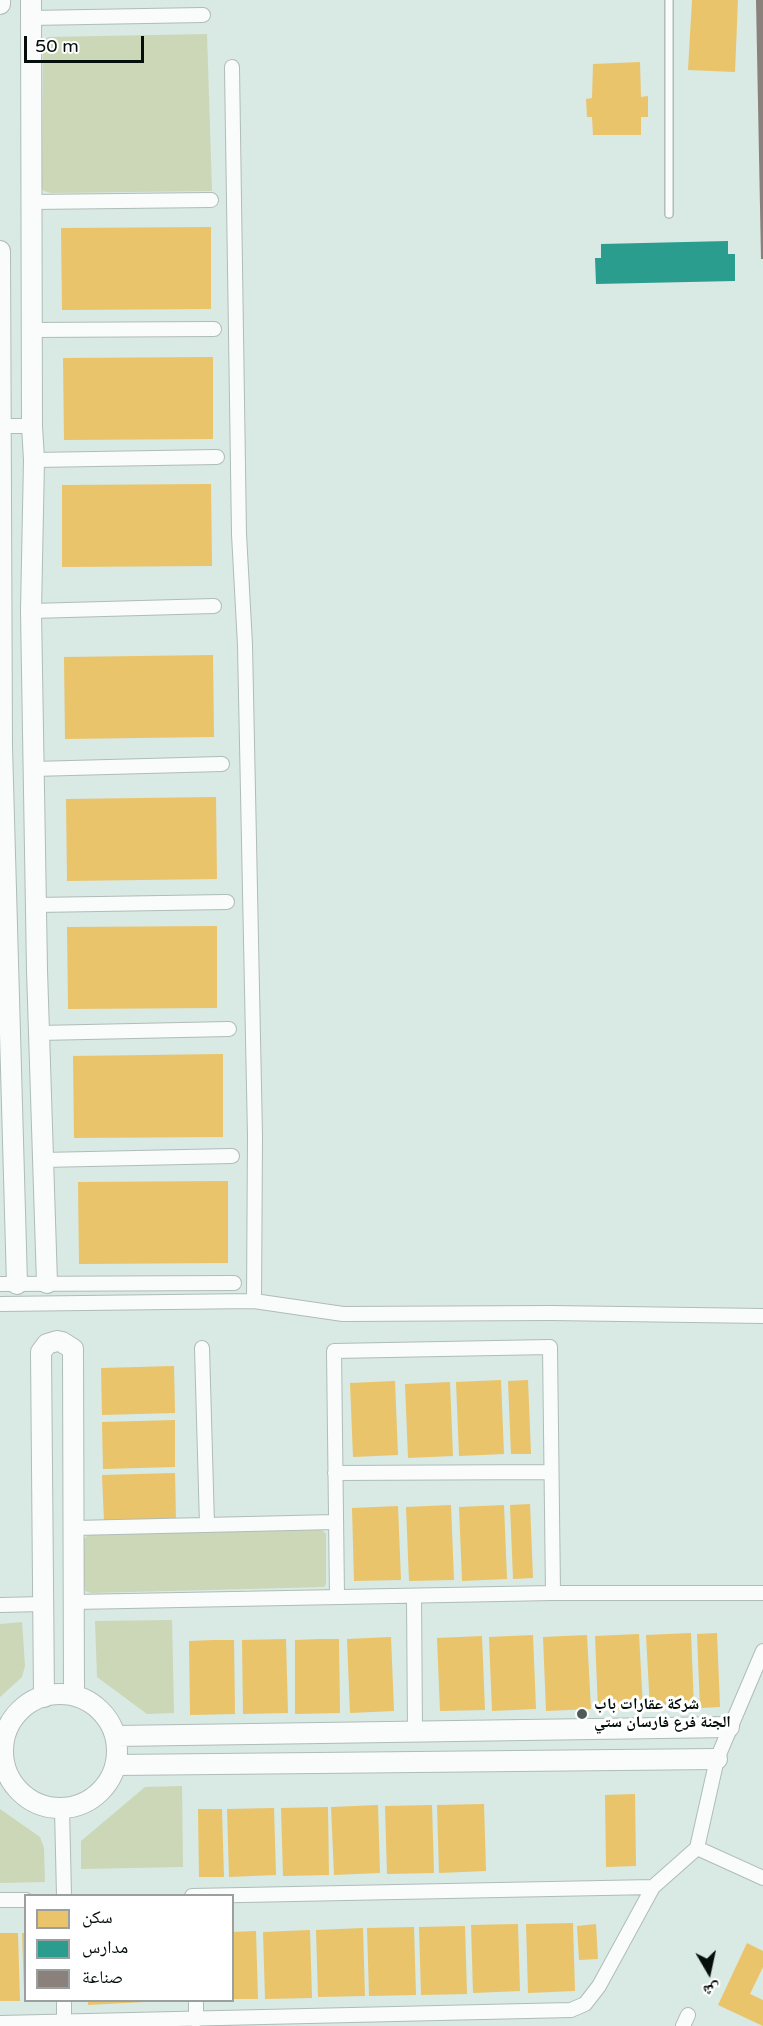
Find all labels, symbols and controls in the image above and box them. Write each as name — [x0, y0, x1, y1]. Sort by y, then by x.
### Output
scale bar — [27, 24, 147, 62]
text: 50 m — [35, 35, 79, 57]
place label: شرکة عقارات باب الجنة فرع فارسان ستي — [594, 1695, 731, 1733]
marker: شرکة عقارات باب الجنة فرع فارسان ستي — [575, 1707, 589, 1721]
legend — [24, 1894, 234, 2002]
text: سكن — [82, 1906, 113, 1928]
text: مدارس — [82, 1936, 128, 1958]
north arrow — [679, 1942, 739, 2002]
text: صناعة — [82, 1966, 123, 1988]
text: ش — [702, 1979, 722, 2001]

